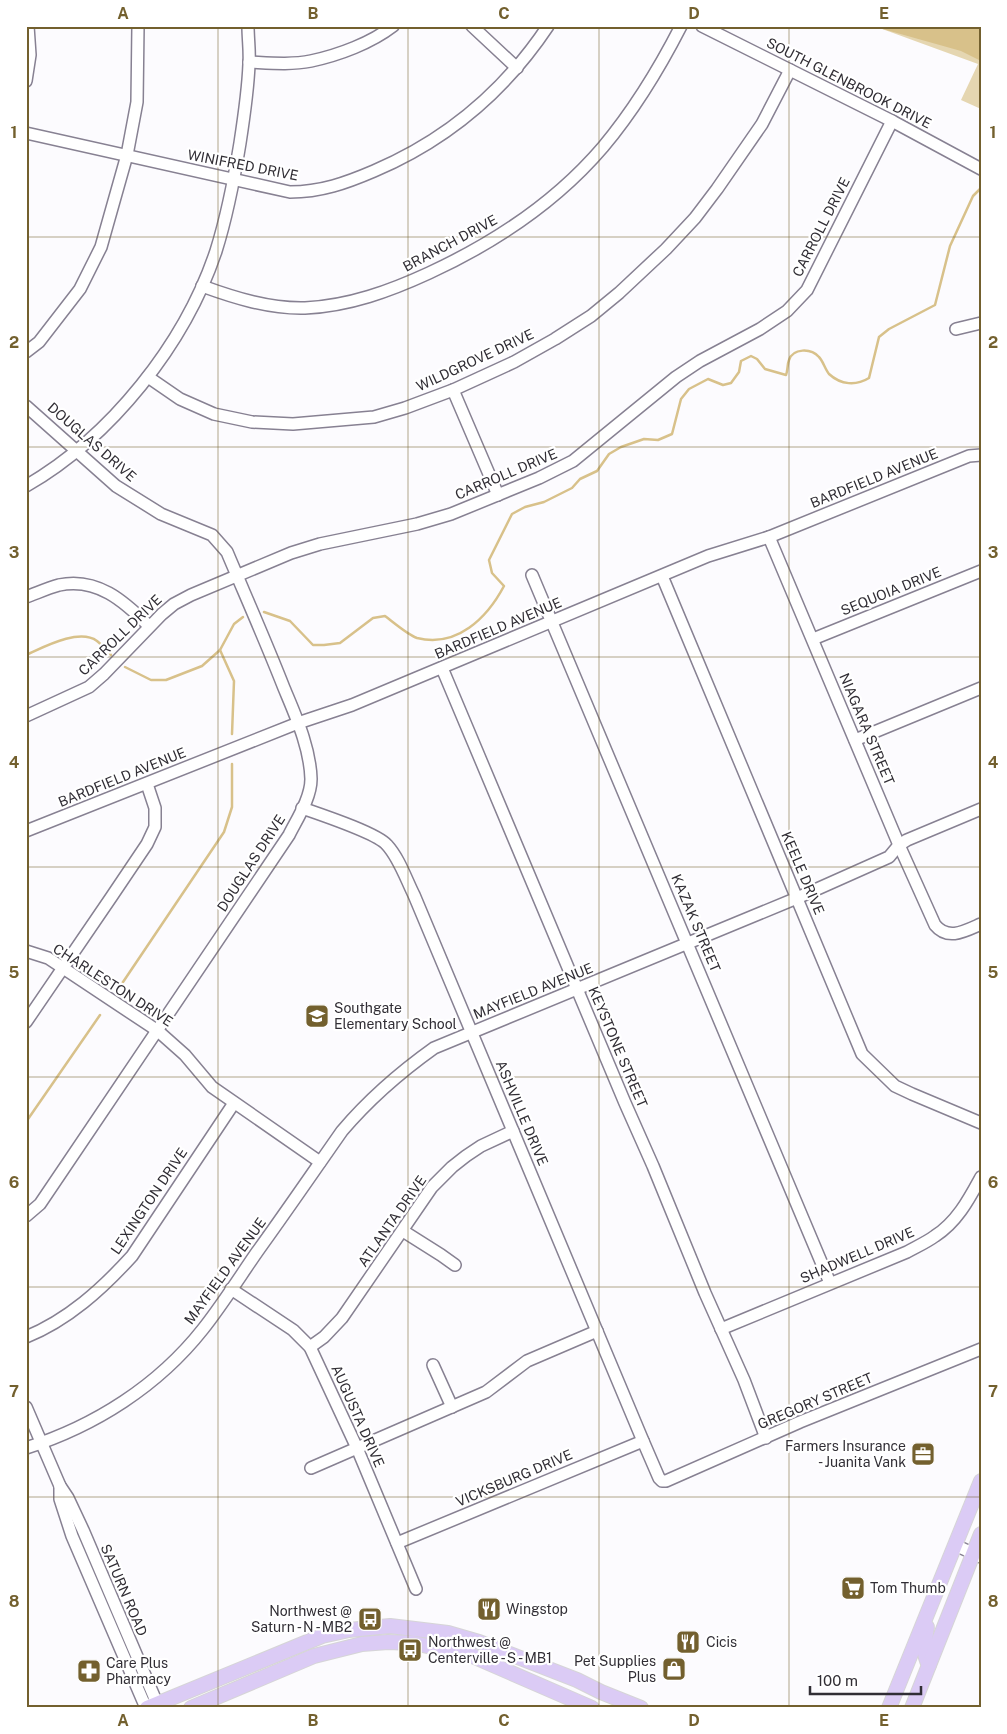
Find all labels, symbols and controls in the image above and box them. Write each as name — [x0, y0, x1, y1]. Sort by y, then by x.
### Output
text: A — [117, 4, 129, 23]
text: B — [308, 4, 319, 23]
text: C — [498, 4, 510, 23]
text: D — [688, 4, 700, 23]
text: E — [879, 4, 889, 23]
street label: SOUTH GLENBROOK DRIVE — [764, 34, 934, 132]
text: 1 — [11, 123, 17, 142]
text: 1 — [990, 123, 996, 142]
street label: WINIFRED DRIVE — [186, 146, 300, 184]
street label: CARROLL DRIVE — [789, 175, 853, 279]
street label: BRANCH DRIVE — [400, 211, 500, 275]
street label: WILDGROVE DRIVE — [414, 326, 536, 394]
text: 2 — [9, 333, 19, 352]
text: 2 — [988, 333, 998, 352]
street label: DOUGLAS DRIVE — [45, 399, 139, 485]
street label: CARROLL DRIVE — [453, 445, 559, 503]
street label: BARDFIELD AVENUE — [808, 445, 940, 511]
text: 3 — [9, 543, 19, 562]
text: 3 — [988, 543, 998, 562]
street label: SEQUOIA DRIVE — [838, 564, 944, 618]
street label: CARROLL DRIVE — [75, 591, 165, 679]
street label: BARDFIELD AVENUE — [432, 594, 564, 662]
street label: NIAGARA STREET — [836, 671, 898, 787]
street label: BARDFIELD AVENUE — [56, 744, 188, 810]
text: 4 — [9, 753, 20, 772]
text: 4 — [988, 753, 999, 772]
street label: DOUGLAS DRIVE — [214, 812, 288, 914]
street label: KEELE DRIVE — [778, 829, 828, 917]
street label: KAZAK STREET — [668, 872, 724, 974]
street label: CHARLESTON DRIVE — [50, 940, 176, 1030]
street label: MAYFIELD AVENUE — [471, 960, 595, 1022]
text: 5 — [9, 963, 20, 982]
text: 5 — [988, 963, 999, 982]
street label: KEYSTONE STREET — [585, 984, 651, 1110]
place label: Southgate Elementary School — [334, 1000, 457, 1032]
school or university icon: Southgate Elementary School — [304, 1003, 330, 1029]
street label: ASHVILLE DRIVE — [493, 1058, 551, 1168]
street label: LEXINGTON DRIVE — [108, 1145, 190, 1257]
street label: ATLANTA DRIVE — [355, 1172, 429, 1270]
text: 6 — [9, 1173, 19, 1192]
text: 6 — [988, 1173, 998, 1192]
street label: MAYFIELD AVENUE — [181, 1215, 269, 1327]
street label: SHADWELL DRIVE — [798, 1224, 916, 1286]
street label: AUGUSTA DRIVE — [328, 1362, 388, 1470]
street label: GREGORY STREET — [755, 1370, 875, 1432]
text: 7 — [9, 1382, 19, 1401]
text: 7 — [988, 1382, 998, 1401]
place label: Farmers Insurance - Juanita Vank — [785, 1438, 906, 1470]
office icon: Farmers Insurance - Juanita Vank — [910, 1441, 936, 1467]
street label: VICKSBURG DRIVE — [453, 1446, 575, 1510]
street label: SATURN ROAD — [97, 1542, 151, 1638]
supermarket icon: Tom Thumb — [840, 1575, 866, 1601]
place label: Tom Thumb — [870, 1580, 946, 1596]
text: 8 — [9, 1592, 20, 1611]
text: 8 — [988, 1592, 999, 1611]
restaurant icon: Wingstop — [476, 1596, 502, 1622]
place label: Wingstop — [506, 1601, 568, 1617]
place label: Northwest @ Saturn - N - MB2 — [251, 1603, 352, 1635]
bus stop icon: Northwest @ Saturn - N - MB2 — [357, 1606, 383, 1632]
restaurant icon: Cicis — [675, 1629, 701, 1655]
place label: Northwest @ Centerville - S - MB1 — [428, 1634, 552, 1666]
place label: Cicis — [706, 1634, 737, 1650]
bus stop icon: Northwest @ Centerville - S - MB1 — [397, 1637, 423, 1663]
place label: Pet Supplies Plus — [574, 1653, 656, 1685]
place label: Care Plus Pharmacy — [106, 1655, 172, 1687]
shop icon: Pet Supplies Plus — [661, 1656, 687, 1682]
pharmacy icon: Care Plus Pharmacy — [76, 1658, 102, 1684]
scale bar — [810, 1664, 921, 1696]
text: 100 m — [817, 1672, 858, 1689]
text: A — [117, 1711, 129, 1730]
text: B — [308, 1711, 319, 1730]
text: C — [498, 1711, 510, 1730]
text: D — [688, 1711, 700, 1730]
text: E — [879, 1711, 889, 1730]

